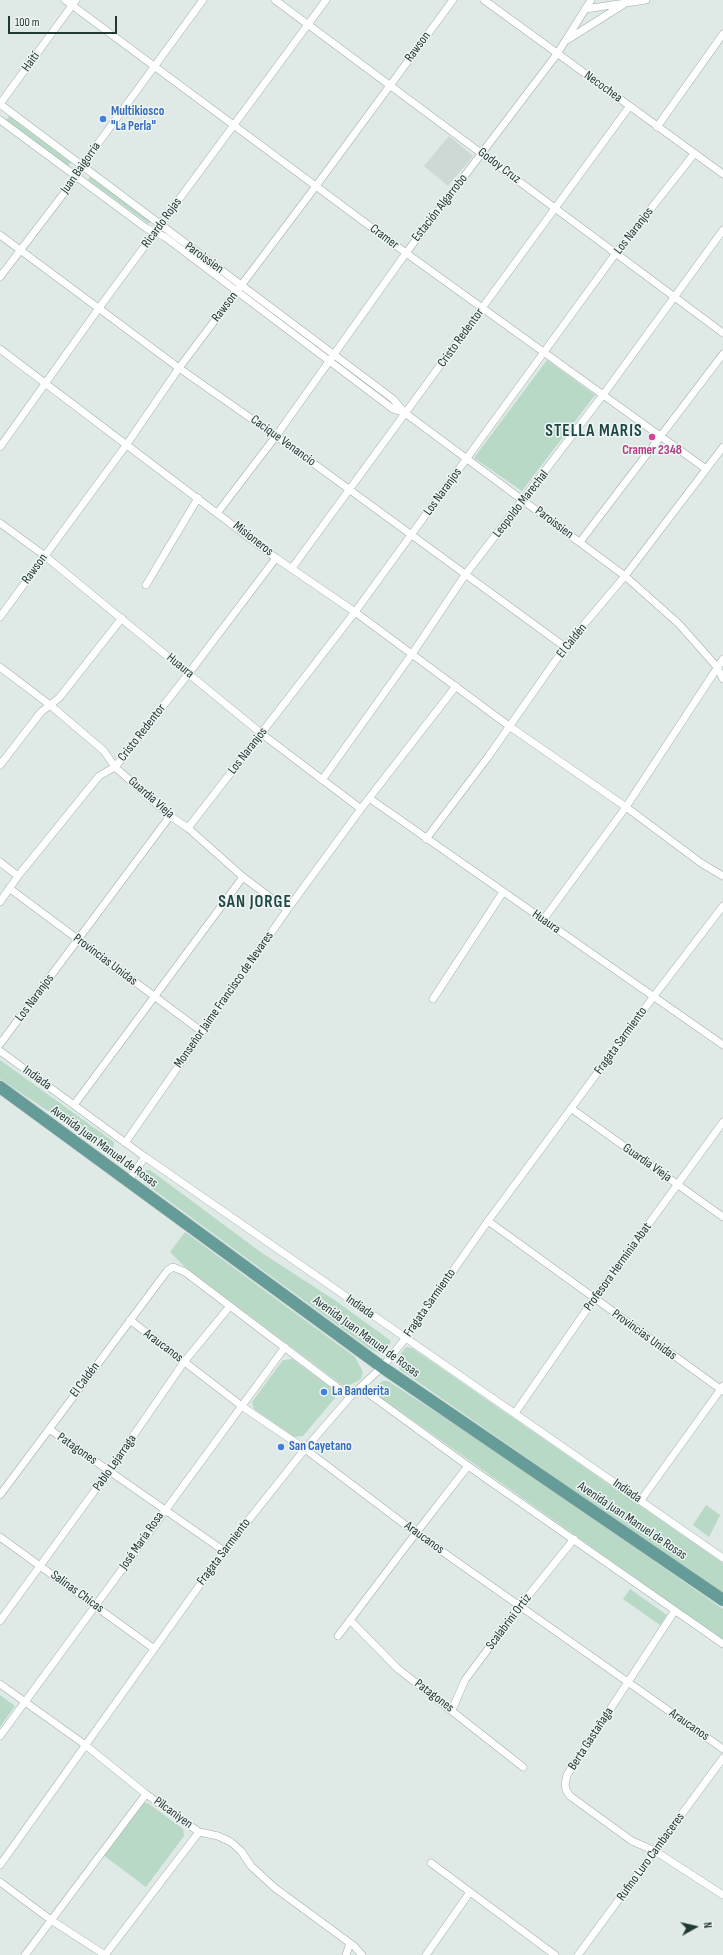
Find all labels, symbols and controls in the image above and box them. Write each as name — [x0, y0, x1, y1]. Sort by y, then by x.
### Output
scale bar — [10, 8, 119, 34]
text: 100 m — [15, 15, 40, 30]
street label: Rawson — [402, 29, 434, 65]
street label: Haití — [19, 49, 43, 75]
street label: Necochea — [581, 68, 625, 106]
place label: Multikiosco "La Perla" — [111, 104, 164, 135]
marker: Multikiosco "La Perla" — [98, 114, 108, 124]
street label: Juan Baigorria — [58, 139, 104, 197]
street label: Godoy Cruz — [474, 145, 524, 187]
street label: Estación Algarrobo — [409, 171, 471, 245]
street label: Ricardo Rojas — [139, 195, 185, 251]
street label: Los Naranjos — [611, 205, 657, 257]
street label: Cramer — [366, 221, 402, 253]
street label: Paroissien — [182, 239, 226, 277]
street label: Rawson — [209, 289, 241, 325]
street label: Cristo Redentor — [434, 306, 488, 370]
street label: Cacique Venancio — [247, 412, 319, 470]
district label: STELLA MARIS — [545, 422, 643, 442]
marker: Cramer 2348 — [647, 432, 657, 442]
place label: Cramer 2348 — [622, 443, 682, 459]
street label: Los Naranjos — [421, 465, 465, 519]
street label: Leopoldo Marechal — [490, 467, 552, 541]
street label: Paroissien — [532, 504, 576, 542]
street label: Misioneros — [230, 518, 276, 560]
street label: Rawson — [19, 551, 51, 587]
street label: El Caldén — [553, 621, 591, 661]
street label: Huaura — [163, 650, 197, 682]
street label: Cristo Redentor — [115, 701, 169, 765]
street label: Los Naranjos — [225, 725, 271, 777]
street label: Guardia Vieja — [125, 774, 177, 822]
district label: SAN JORGE — [218, 893, 292, 913]
street label: Huaura — [529, 907, 563, 937]
street label: Monseñor Jaime Francisco de Nevares — [171, 929, 277, 1071]
street label: Provincias Unidas — [70, 931, 140, 989]
street label: Los Naranjos — [12, 971, 58, 1025]
street label: Fragata Sarmiento — [591, 1004, 651, 1078]
street label: Indiada — [20, 1062, 54, 1094]
street label: Avenida Juan Manuel de Rosas — [47, 1103, 161, 1191]
street label: Guardia Vieja — [620, 1140, 674, 1186]
street label: Profesora Herminia Abat — [581, 1220, 655, 1314]
street label: Fragata Sarmiento — [401, 1266, 459, 1340]
street label: Indiada — [343, 1292, 377, 1322]
street label: Avenida Juan Manuel de Rosas — [309, 1293, 423, 1381]
street label: Provincias Unidas — [609, 1306, 679, 1364]
street label: Araucanos — [140, 1326, 186, 1366]
street label: El Caldén — [67, 1360, 103, 1400]
place label: La Banderita — [332, 1384, 389, 1400]
marker: La Banderita — [319, 1387, 329, 1397]
street label: Patagones — [54, 1430, 100, 1468]
street label: Pablo Lejarraga — [90, 1432, 140, 1494]
place label: San Cayetano — [289, 1439, 352, 1455]
marker: San Cayetano — [276, 1442, 286, 1452]
street label: Indiada — [610, 1476, 644, 1506]
street label: Avenida Juan Manuel de Rosas — [574, 1479, 690, 1563]
street label: José María Rosa — [116, 1509, 168, 1573]
street label: Fragata Sarmiento — [194, 1516, 254, 1588]
street label: Araucanos — [401, 1518, 447, 1558]
street label: Salinas Chicas — [47, 1567, 107, 1617]
street label: Scalabrini Ortiz — [483, 1591, 535, 1653]
street label: Patagones — [411, 1676, 457, 1716]
street label: Berta Gastañaga — [565, 1705, 617, 1773]
street label: Araucanos — [666, 1706, 712, 1744]
street label: Pilcaniyen — [151, 1794, 195, 1832]
street label: Rufino Luro Cambaceres — [614, 1810, 688, 1904]
north arrow — [675, 1907, 715, 1947]
text: N — [701, 1921, 714, 1929]

